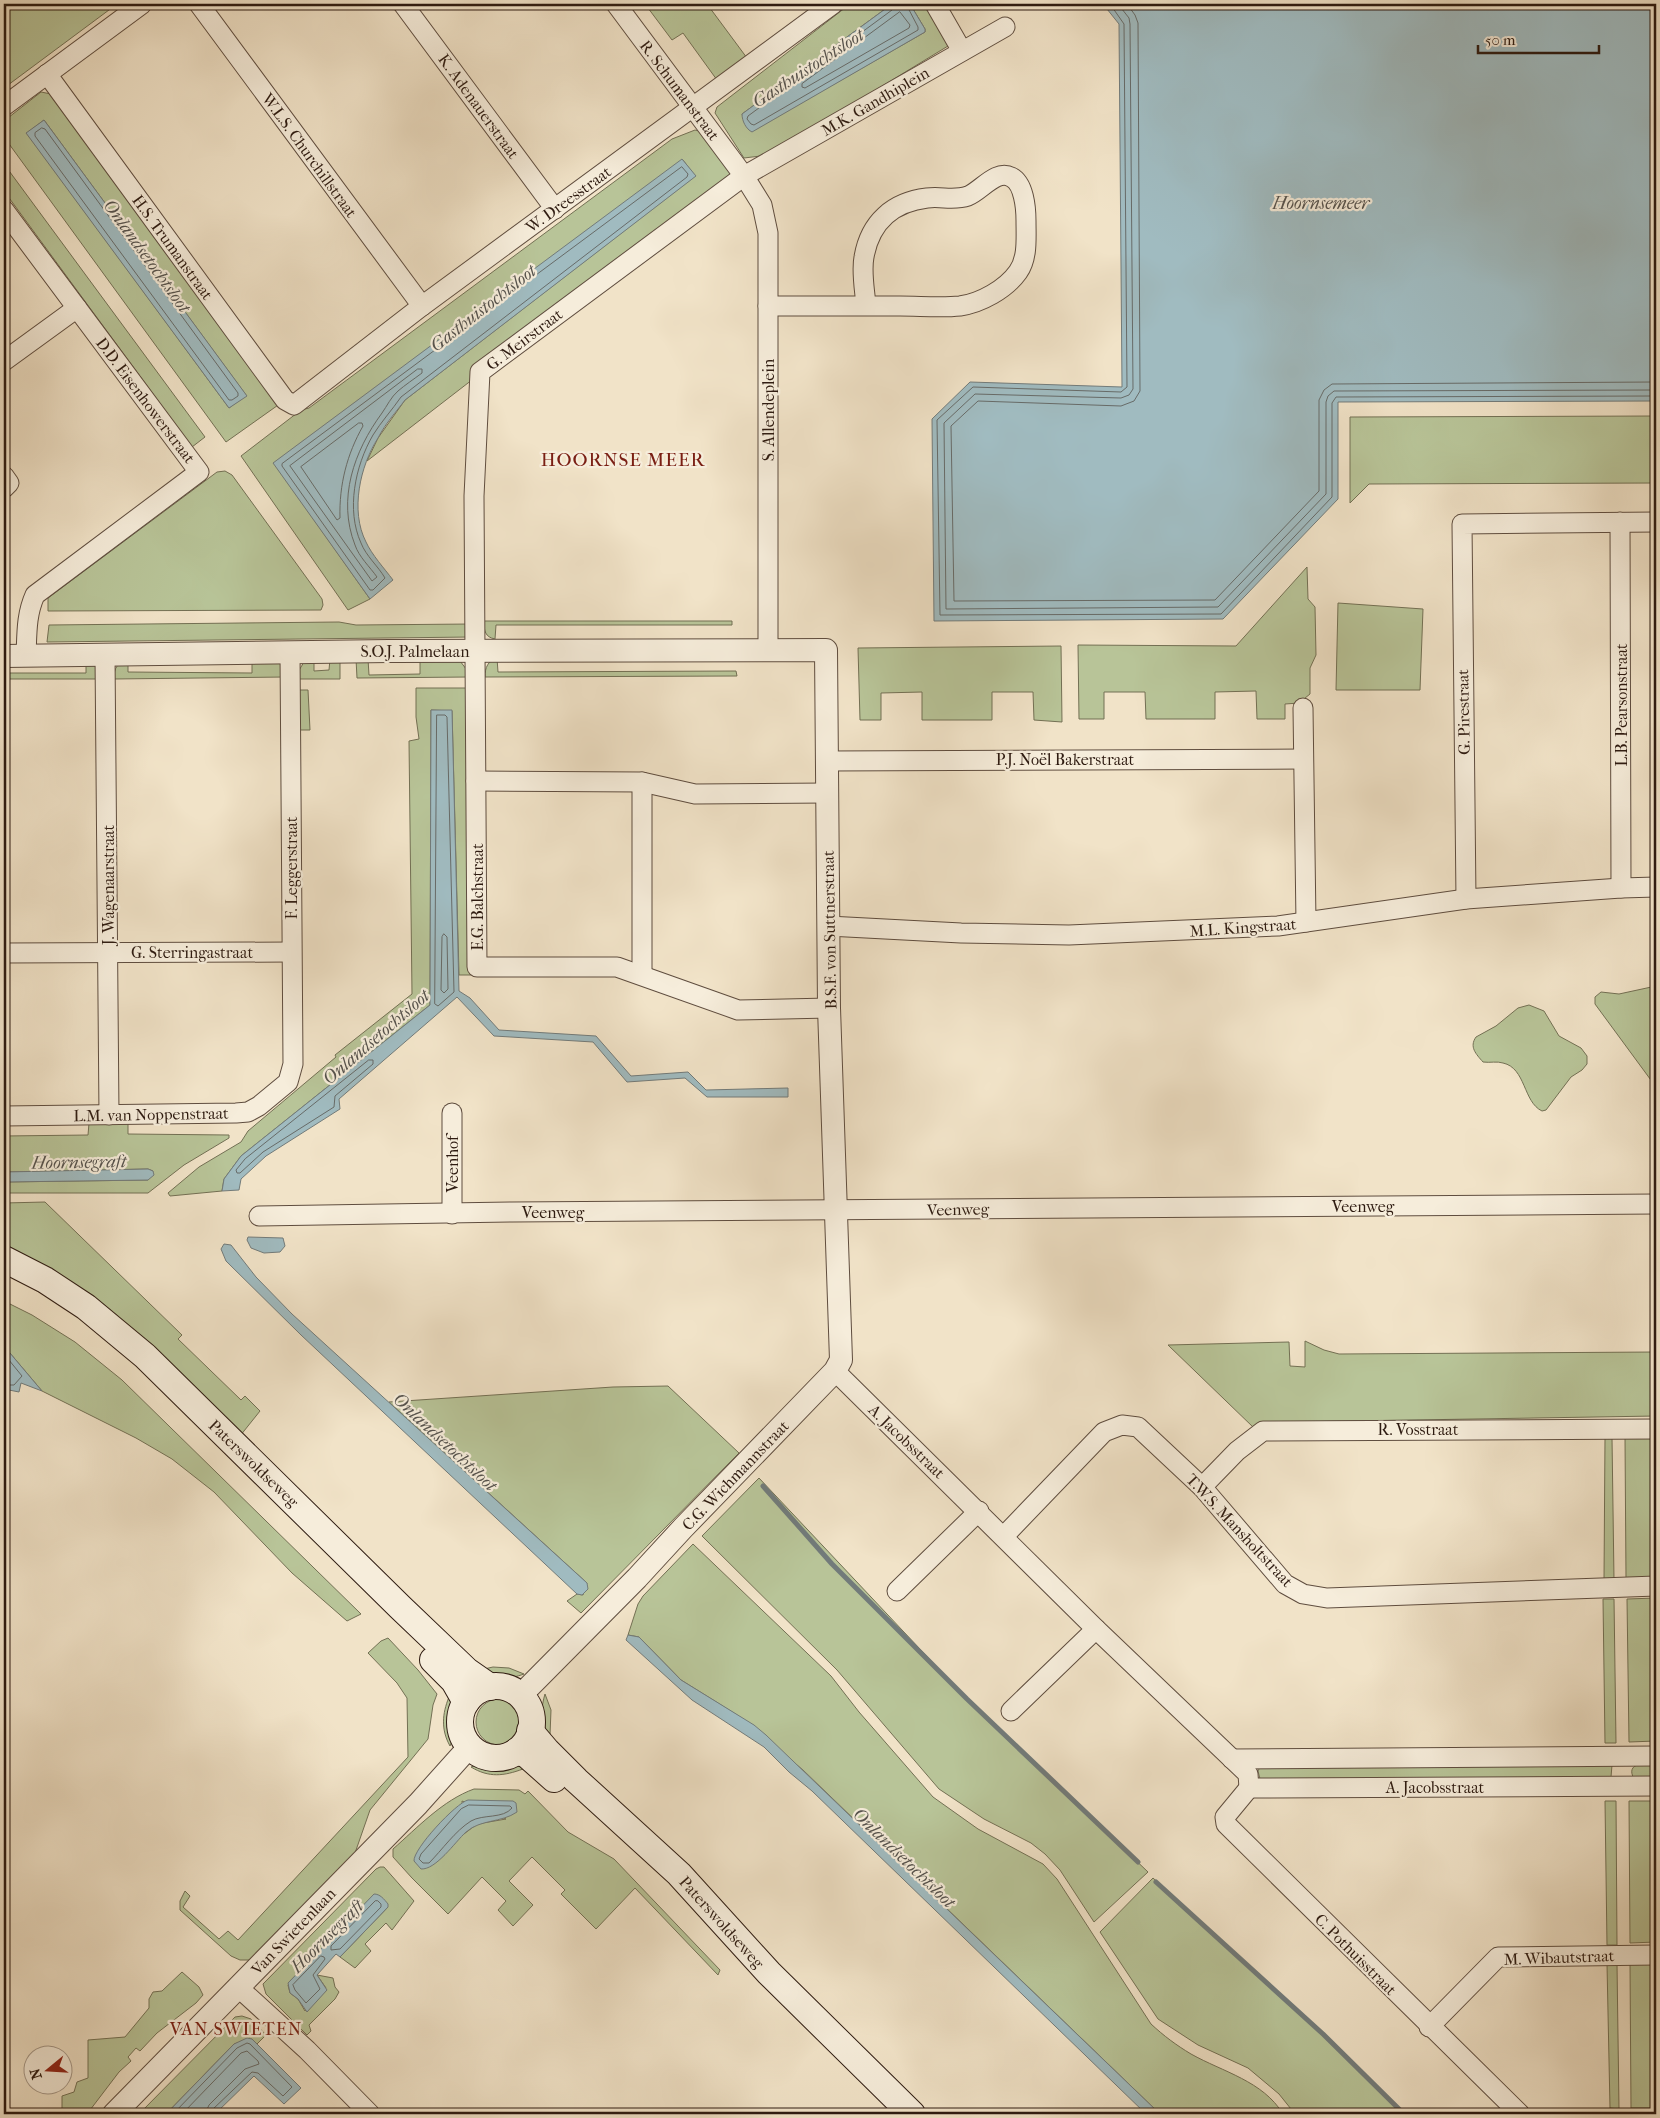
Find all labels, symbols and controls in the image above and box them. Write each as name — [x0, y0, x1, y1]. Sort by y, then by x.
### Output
scale bar — [1478, 22, 1599, 54]
water label: Gasthuistochtsloot — [749, 24, 869, 112]
text: 50 m — [1485, 31, 1516, 49]
street label: R. Schumanstraat — [636, 36, 724, 144]
street label: K. Adenauerstraat — [434, 50, 523, 163]
street label: M.K. Gandhiplein — [818, 62, 933, 140]
street label: W.L.S. Churchillstraat — [258, 89, 361, 221]
street label: W. Dreesstraat — [521, 162, 615, 237]
street label: H.S. Trumanstraat — [128, 191, 217, 304]
water label: Hoornsemeer — [1272, 193, 1371, 214]
water label: Onlandsetochtsloot — [99, 196, 196, 318]
water label: Gasthuistochtsloot — [426, 260, 542, 356]
street label: G. Meirstraat — [482, 304, 566, 374]
street label: D.D. Eisenhowerstraat — [92, 334, 199, 467]
street label: S. Allendeplein — [759, 358, 778, 461]
district label: HOORNSE MEER — [541, 449, 706, 471]
street label: S.O.J. Palmelaan — [361, 642, 470, 661]
street label: L.B. Pearsonstraat — [1612, 643, 1631, 767]
street label: G. Pirestraat — [1453, 669, 1474, 755]
street label: P.J. Noël Bakerstraat — [996, 750, 1135, 769]
street label: F. Leggerstraat — [282, 816, 301, 919]
street label: J. Wagenaarstraat — [99, 825, 118, 947]
street label: E.G. Balchstraat — [468, 843, 487, 951]
street label: B.S.F. von Suttnerstraat — [819, 850, 840, 1010]
street label: M.L. Kingstraat — [1189, 914, 1297, 941]
street label: G. Sterringastraat — [131, 943, 253, 962]
water label: Onlandsetochtsloot — [319, 984, 435, 1089]
street label: L.M. van Noppenstraat — [73, 1104, 229, 1125]
street label: Veenhof — [443, 1132, 462, 1193]
water label: Hoornsegraft — [30, 1151, 128, 1174]
street label: Veenweg — [1331, 1197, 1395, 1216]
street label: Veenweg — [926, 1199, 990, 1220]
street label: Veenweg — [521, 1203, 585, 1222]
water label: Onlandsetochtsloot — [388, 1389, 502, 1497]
street label: A. Jacobsstraat — [864, 1400, 949, 1483]
street label: Paterswoldseweg — [205, 1416, 303, 1511]
street label: C.G. Wichmannstraat — [678, 1416, 793, 1534]
street label: R. Vosstraat — [1378, 1420, 1459, 1439]
street label: T.W.S. Mansholtstraat — [1182, 1470, 1297, 1591]
street label: A. Jacobsstraat — [1385, 1778, 1485, 1797]
water label: Onlandsetochtsloot — [848, 1804, 960, 1914]
street label: Paterswoldseweg — [675, 1872, 768, 1973]
street label: Van Swietenlaan — [246, 1883, 340, 1979]
water label: Hoornsegraft — [286, 1894, 369, 1978]
street label: C. Pothuisstraat — [1311, 1910, 1401, 1999]
street label: M. Wibautstraat — [1503, 1946, 1615, 1969]
district label: VAN SWIETEN — [169, 2019, 302, 2040]
north arrow — [22, 2046, 72, 2096]
text: N — [26, 2066, 46, 2082]

